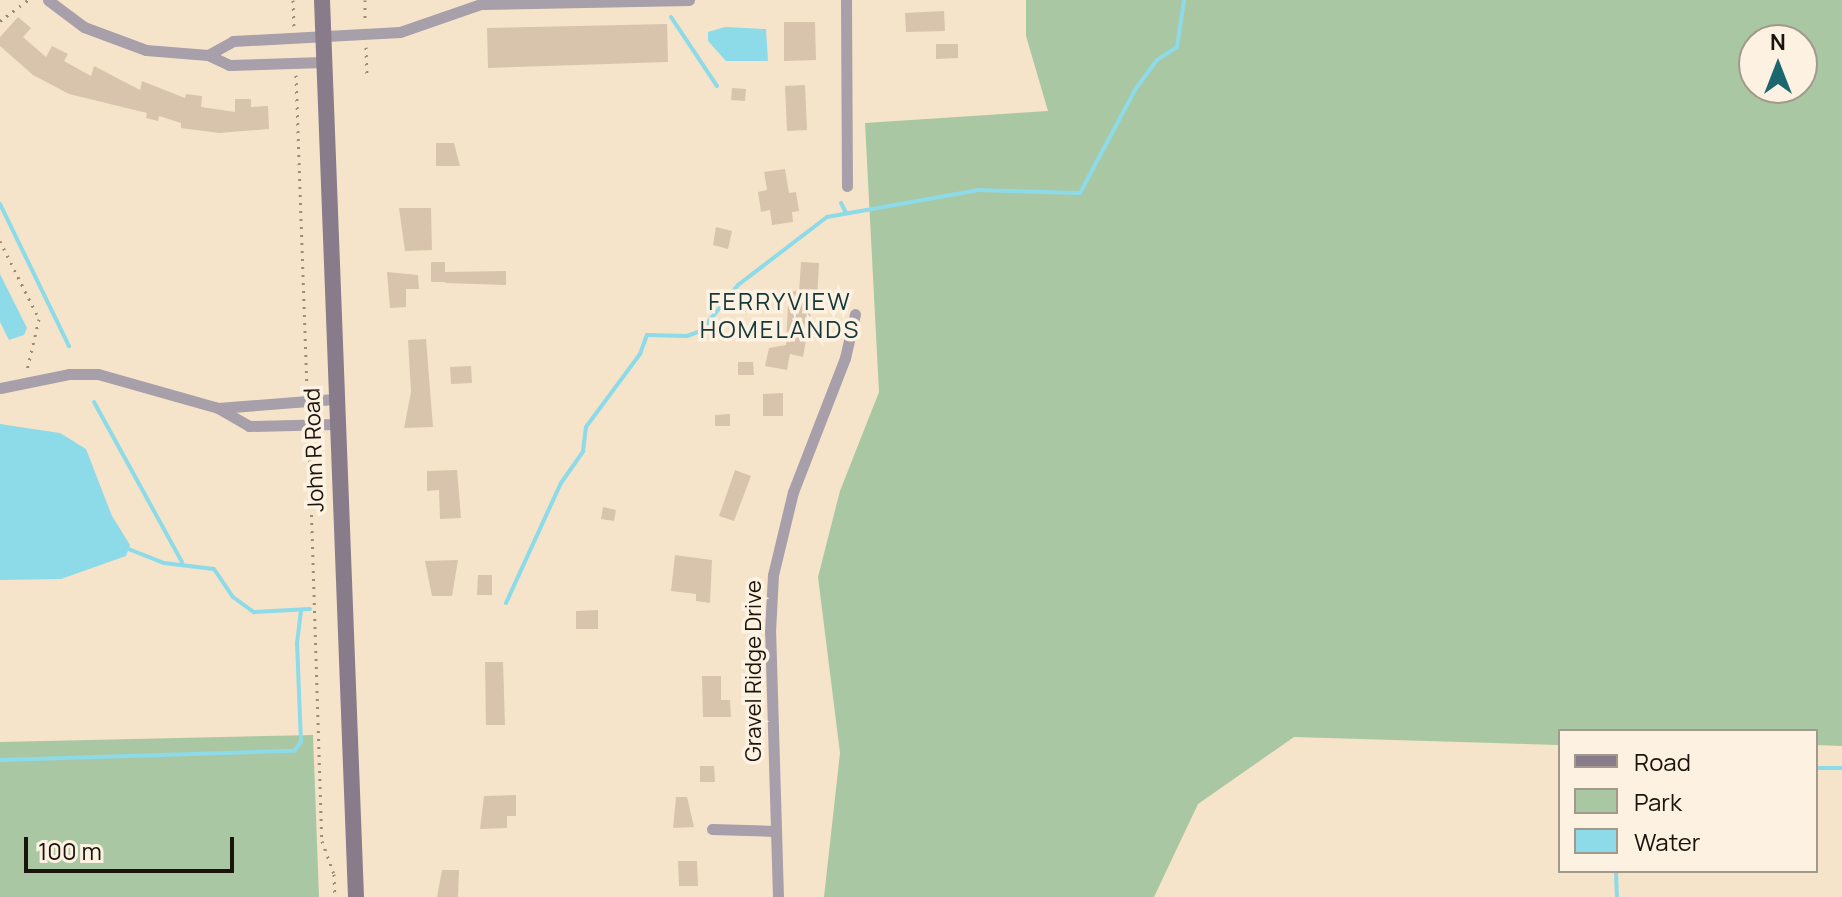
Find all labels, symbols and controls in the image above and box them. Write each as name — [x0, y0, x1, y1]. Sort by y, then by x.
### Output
north arrow — [1738, 24, 1818, 104]
text: N — [1770, 27, 1786, 57]
district label: FERRYVIEW HOMELANDS — [700, 287, 860, 343]
street label: John R Road — [299, 387, 329, 513]
street label: Gravel Ridge Drive — [741, 580, 767, 762]
legend — [1558, 729, 1818, 873]
text: Road — [1634, 745, 1691, 778]
text: Park — [1634, 785, 1682, 818]
scale bar — [28, 821, 238, 871]
text: Water — [1634, 825, 1701, 858]
text: 100 m — [38, 834, 102, 867]

